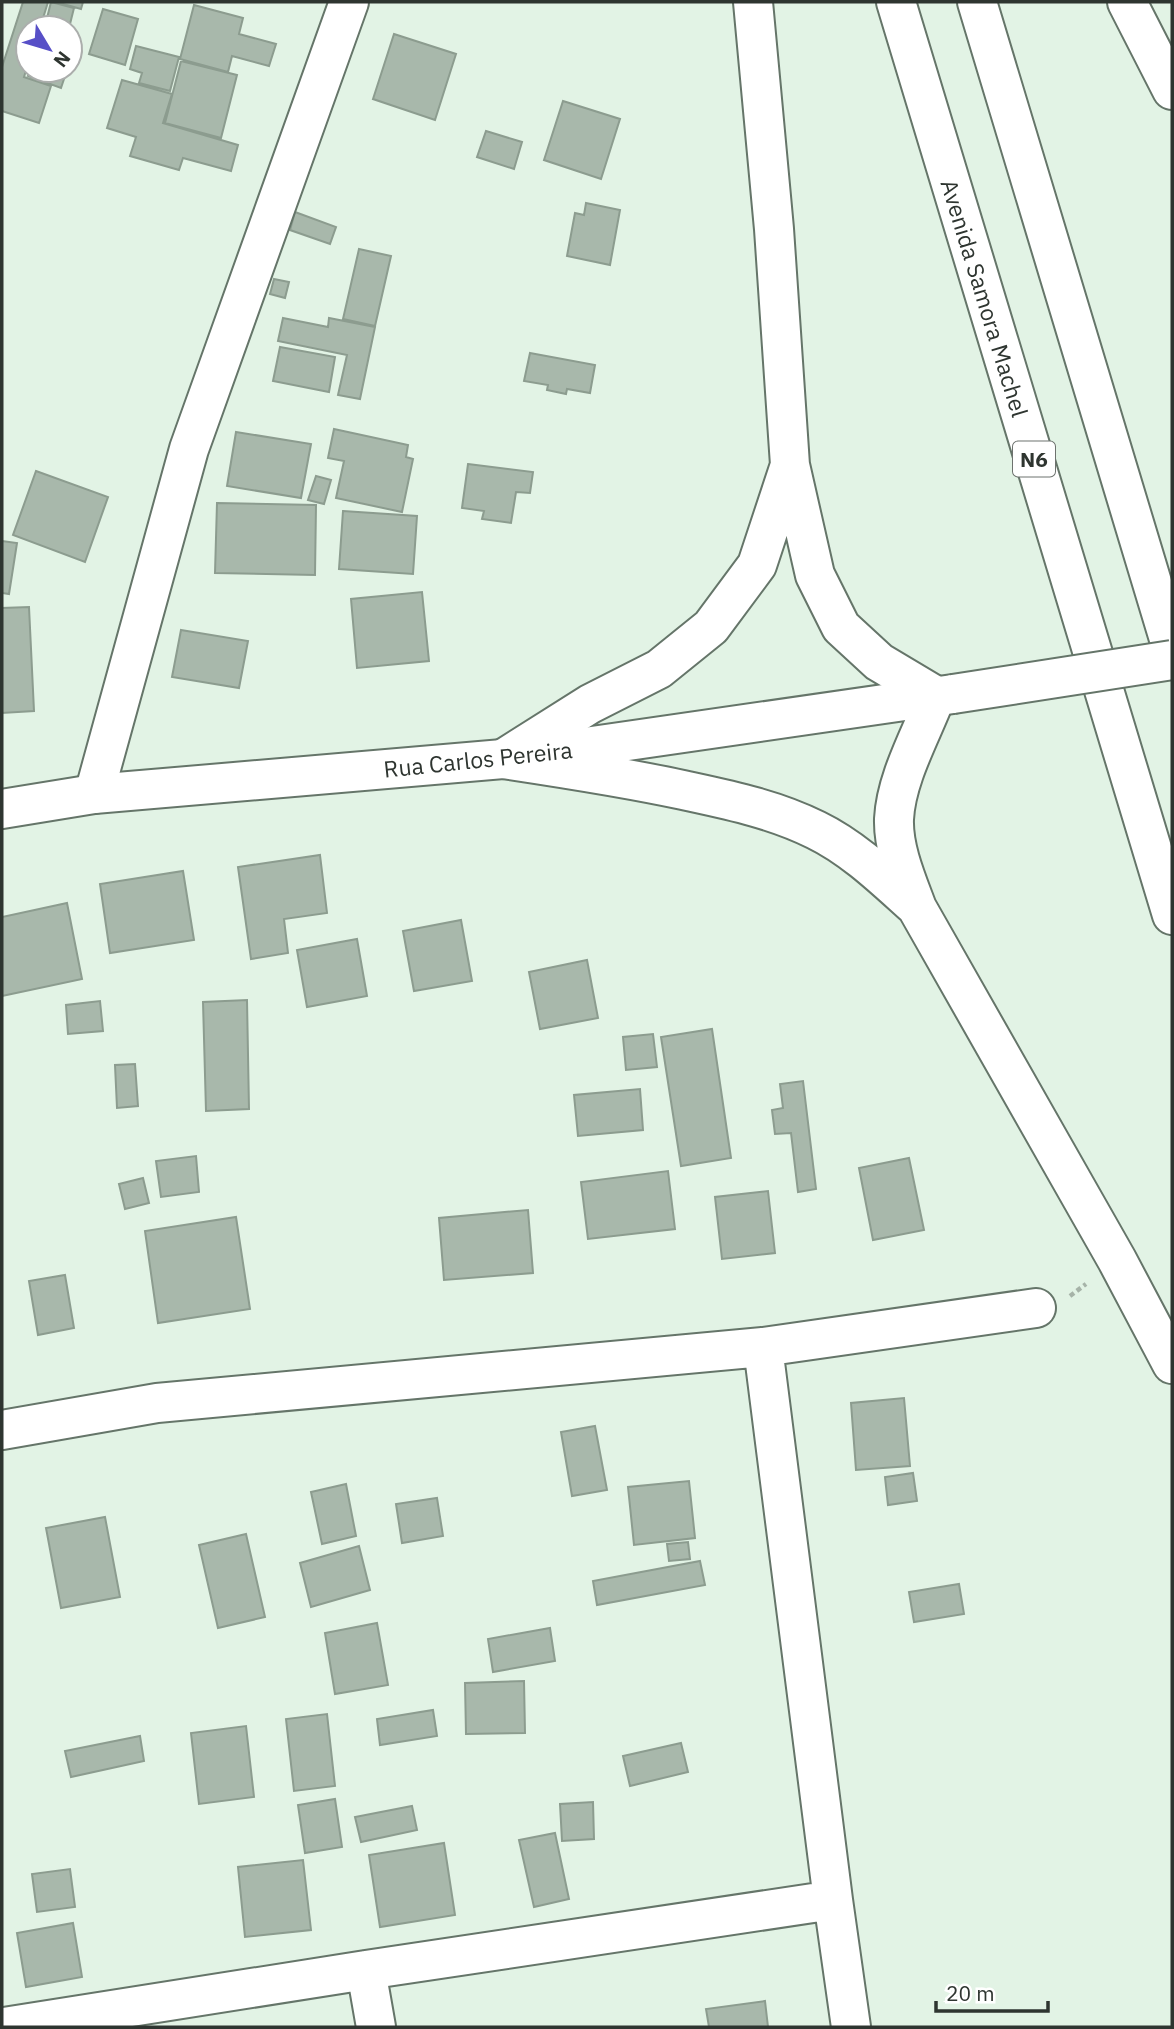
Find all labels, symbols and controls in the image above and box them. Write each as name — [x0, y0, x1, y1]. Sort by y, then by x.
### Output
north arrow — [14, 14, 84, 84]
text: N — [49, 47, 76, 72]
street label: Avenida Samora Machel — [935, 175, 1035, 421]
road number: N6 — [1013, 442, 1055, 476]
street label: Rua Carlos Pereira — [382, 734, 574, 784]
scale bar — [936, 1969, 1048, 2013]
text: 20 m — [946, 1979, 995, 2007]

